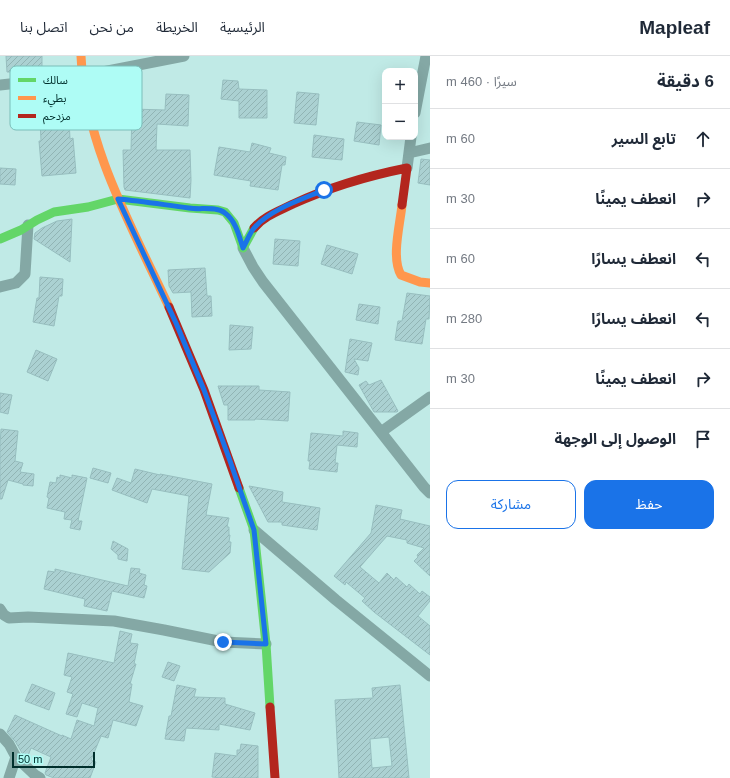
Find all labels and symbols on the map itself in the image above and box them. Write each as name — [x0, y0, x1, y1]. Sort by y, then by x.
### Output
legend — [10, 66, 142, 130]
text: سالك — [43, 74, 68, 86]
text: بطيء — [43, 92, 66, 108]
text: مزدحم — [43, 110, 71, 125]
route start — [315, 181, 333, 199]
route end — [214, 633, 232, 651]
scale bar — [12, 750, 95, 769]

